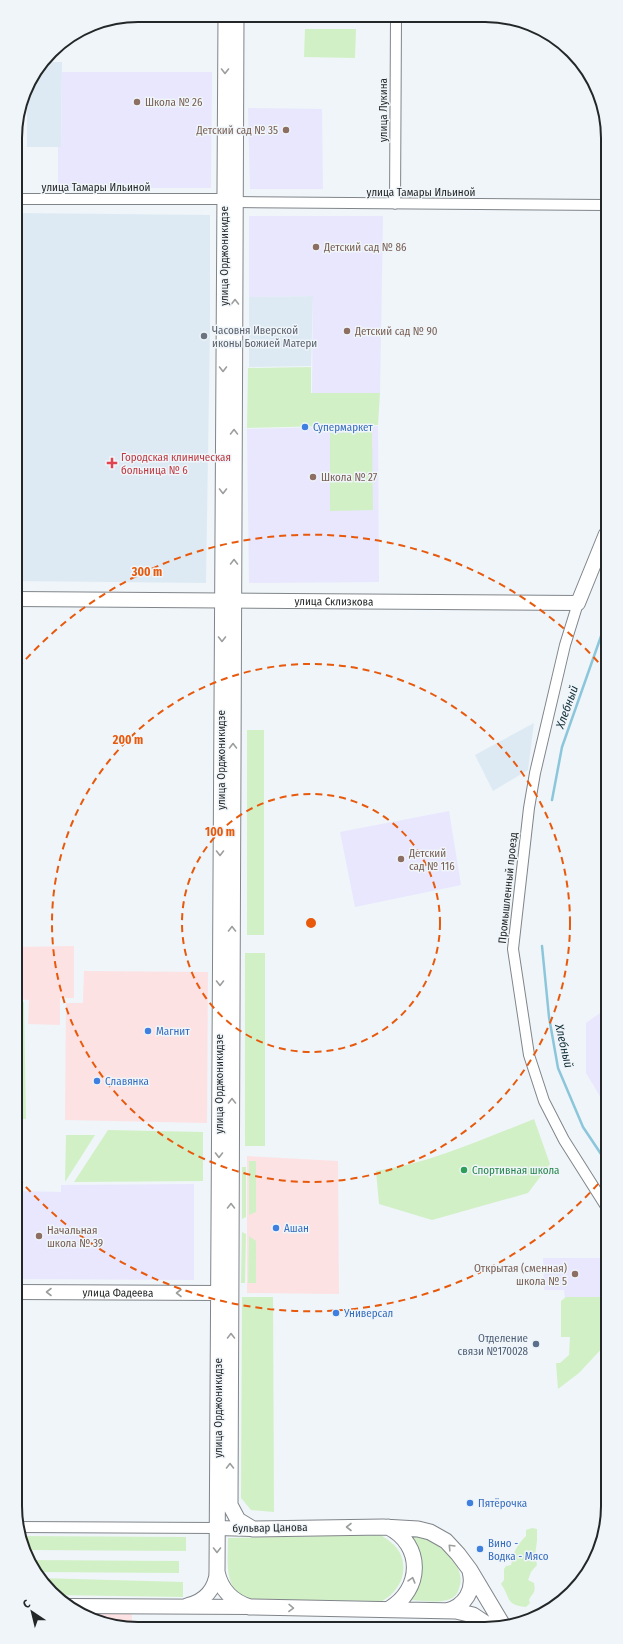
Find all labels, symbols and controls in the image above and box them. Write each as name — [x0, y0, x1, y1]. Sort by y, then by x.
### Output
one-way arrow — [221, 68, 229, 74]
street label: улица Лукина — [377, 78, 390, 142]
place label: Школа № 26 — [145, 96, 203, 109]
marker: Школа № 26 — [132, 97, 142, 107]
place label: Детский сад № 35 — [195, 124, 278, 137]
marker: Детский сад № 35 — [281, 125, 291, 135]
street label: улица Тамары Ильиной — [42, 181, 150, 194]
street label: улица Тамары Ильиной — [367, 186, 475, 199]
street label: улица Орджоникидзе — [218, 206, 231, 306]
place label: Детский сад № 86 — [323, 241, 407, 254]
marker: Детский сад № 86 — [311, 242, 321, 252]
one-way arrow — [231, 299, 239, 305]
place label: Часовня Иверской иконы Божией Матери — [212, 324, 317, 350]
place label: Детский сад № 90 — [354, 325, 438, 338]
marker: Детский сад № 90 — [342, 326, 352, 336]
marker: Часовня Иверской иконы Божией Матери — [199, 331, 209, 341]
one-way arrow — [219, 366, 227, 372]
place label: Супермаркет — [313, 421, 373, 434]
marker: Супермаркет — [300, 422, 310, 432]
one-way arrow — [230, 429, 238, 435]
place label: Городская клиническая больница № 6 — [121, 451, 231, 477]
marker: Городская клиническая больница № 6 — [106, 457, 118, 469]
place label: Школа № 27 — [321, 471, 378, 484]
marker: Школа № 27 — [308, 472, 318, 482]
one-way arrow — [219, 488, 227, 494]
one-way arrow — [230, 559, 238, 565]
text: 300 m — [131, 565, 162, 579]
street label: улица Склизкова — [294, 594, 374, 608]
one-way arrow — [218, 636, 226, 642]
water label: Хлебный — [552, 684, 581, 731]
street label: улица Орджоникидзе — [215, 710, 228, 810]
text: 200 m — [112, 733, 143, 747]
one-way arrow — [229, 743, 237, 749]
text: 100 m — [205, 825, 235, 839]
street label: Промышленный проезд — [496, 831, 520, 944]
place label: Детский сад № 116 — [408, 847, 455, 873]
one-way arrow — [216, 850, 225, 856]
marker: Детский сад № 116 — [396, 854, 406, 864]
centre of rings — [304, 916, 318, 930]
one-way arrow — [228, 926, 236, 932]
one-way arrow — [216, 980, 224, 986]
water label: Хлебный — [552, 1022, 576, 1069]
place label: Магнит — [156, 1025, 190, 1038]
marker: Магнит — [143, 1026, 153, 1036]
street label: улица Орджоникидзе — [213, 1034, 226, 1134]
place label: Славянка — [105, 1075, 149, 1088]
marker: Славянка — [92, 1076, 102, 1086]
one-way arrow — [227, 1098, 236, 1104]
one-way arrow — [215, 1152, 223, 1158]
place label: Спортивная школа — [472, 1164, 559, 1177]
marker: Спортивная школа — [459, 1165, 469, 1175]
one-way arrow — [227, 1203, 235, 1209]
place label: Ашан — [284, 1222, 309, 1235]
marker: Ашан — [271, 1223, 281, 1233]
place label: Начальная школа № 39 — [47, 1224, 103, 1250]
marker: Начальная школа № 39 — [34, 1231, 44, 1241]
place label: Открытая (сменная) школа № 5 — [474, 1262, 567, 1288]
marker: Открытая (сменная) школа № 5 — [570, 1269, 580, 1279]
street label: улица Фадеева — [83, 1286, 153, 1299]
one-way arrow — [46, 1288, 52, 1296]
one-way arrow — [176, 1289, 182, 1297]
place label: Универсал — [343, 1307, 393, 1320]
marker: Универсал — [331, 1308, 341, 1318]
place label: Отделение связи №170028 — [458, 1332, 528, 1358]
one-way arrow — [226, 1333, 235, 1339]
marker: Отделение связи №170028 — [531, 1339, 541, 1349]
street label: улица Орджоникидзе — [212, 1358, 225, 1458]
one-way arrow — [226, 1463, 234, 1469]
place label: Пятёрочка — [478, 1497, 527, 1510]
marker: Пятёрочка — [465, 1498, 475, 1508]
street label: бульвар Цанова — [232, 1521, 308, 1535]
one-way arrow — [346, 1523, 352, 1531]
place label: Вино - Водка - Мясо — [488, 1537, 549, 1563]
one-way arrow — [448, 1544, 456, 1552]
marker: Вино - Водка - Мясо — [475, 1544, 485, 1554]
one-way arrow — [213, 1547, 221, 1553]
one-way arrow — [408, 1577, 416, 1583]
north arrow — [12, 1592, 52, 1632]
text: С — [20, 1597, 33, 1611]
one-way arrow — [288, 1604, 294, 1612]

